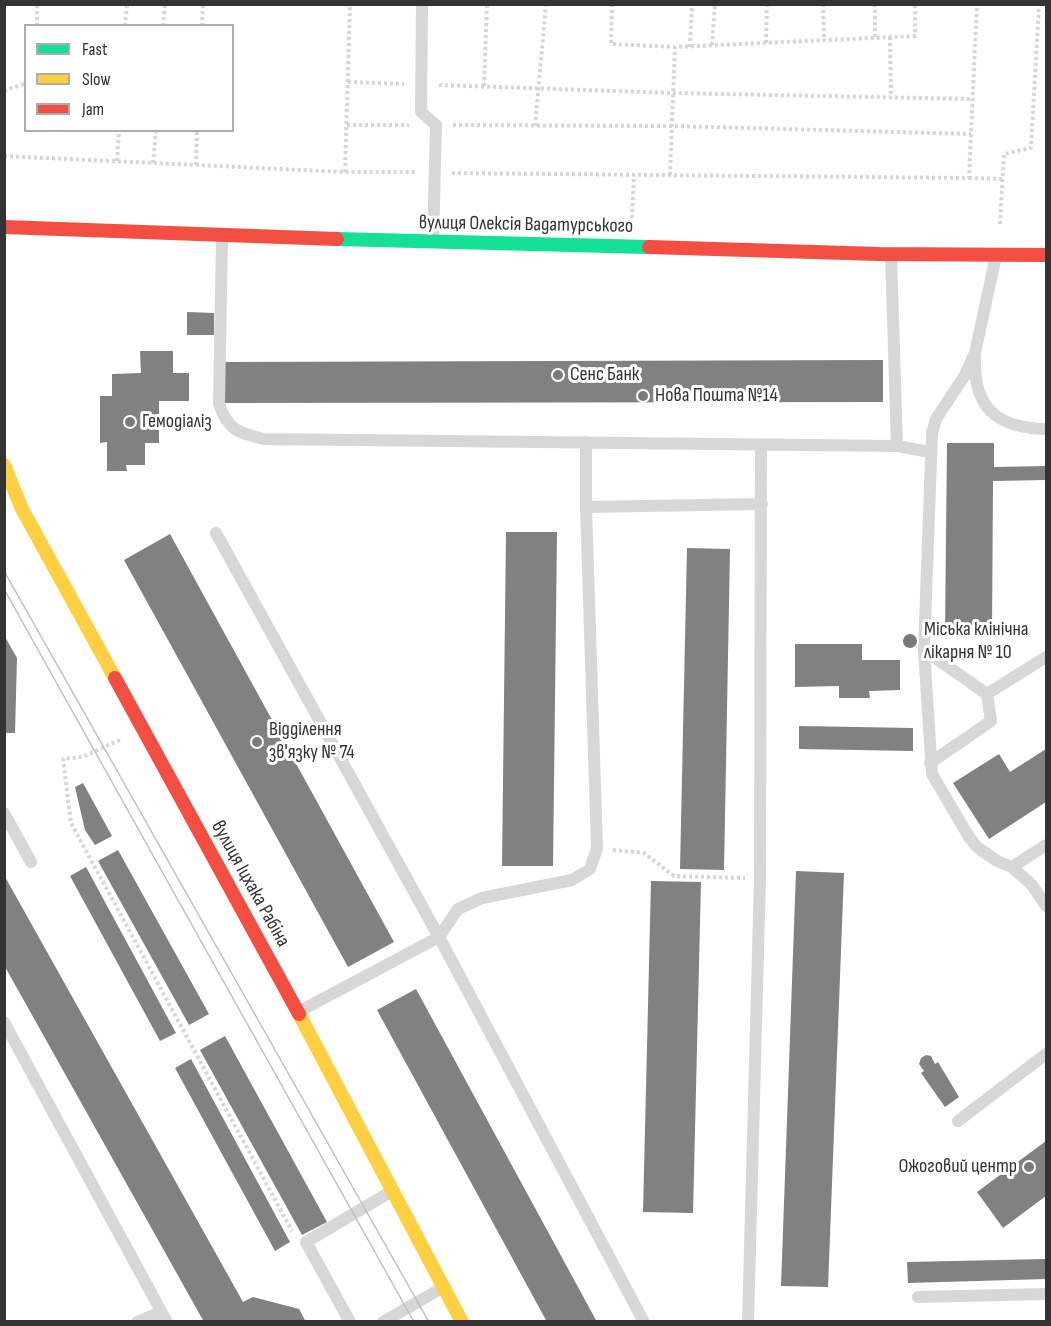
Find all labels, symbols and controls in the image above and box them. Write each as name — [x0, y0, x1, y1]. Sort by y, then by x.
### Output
legend — [24, 24, 234, 132]
text: Fast — [82, 39, 107, 60]
text: Slow — [82, 69, 111, 90]
text: Jam — [82, 99, 104, 120]
street label: вулиця Олексія Вадатурського — [419, 211, 633, 239]
place label: Сенс Банк — [570, 363, 639, 387]
marker: Сенс Банк — [551, 368, 565, 382]
place label: Нова Пошта №14 — [655, 384, 778, 408]
marker: Нова Пошта №14 — [636, 389, 650, 403]
place label: Гемодіаліз — [142, 410, 212, 434]
marker: Гемодіаліз — [123, 415, 137, 429]
place label: Міська клінічна лікарня № 10 — [924, 618, 1029, 665]
marker: Міська клінічна лікарня № 10 — [901, 632, 919, 650]
place label: Відділення зв'язку № 74 — [269, 718, 355, 765]
marker: Відділення зв'язку № 74 — [250, 735, 264, 749]
street label: вулиця Іцхака Рабіна — [205, 817, 295, 951]
place label: Ожоговий центр — [898, 1155, 1017, 1179]
marker: Ожоговий центр — [1022, 1160, 1036, 1174]

